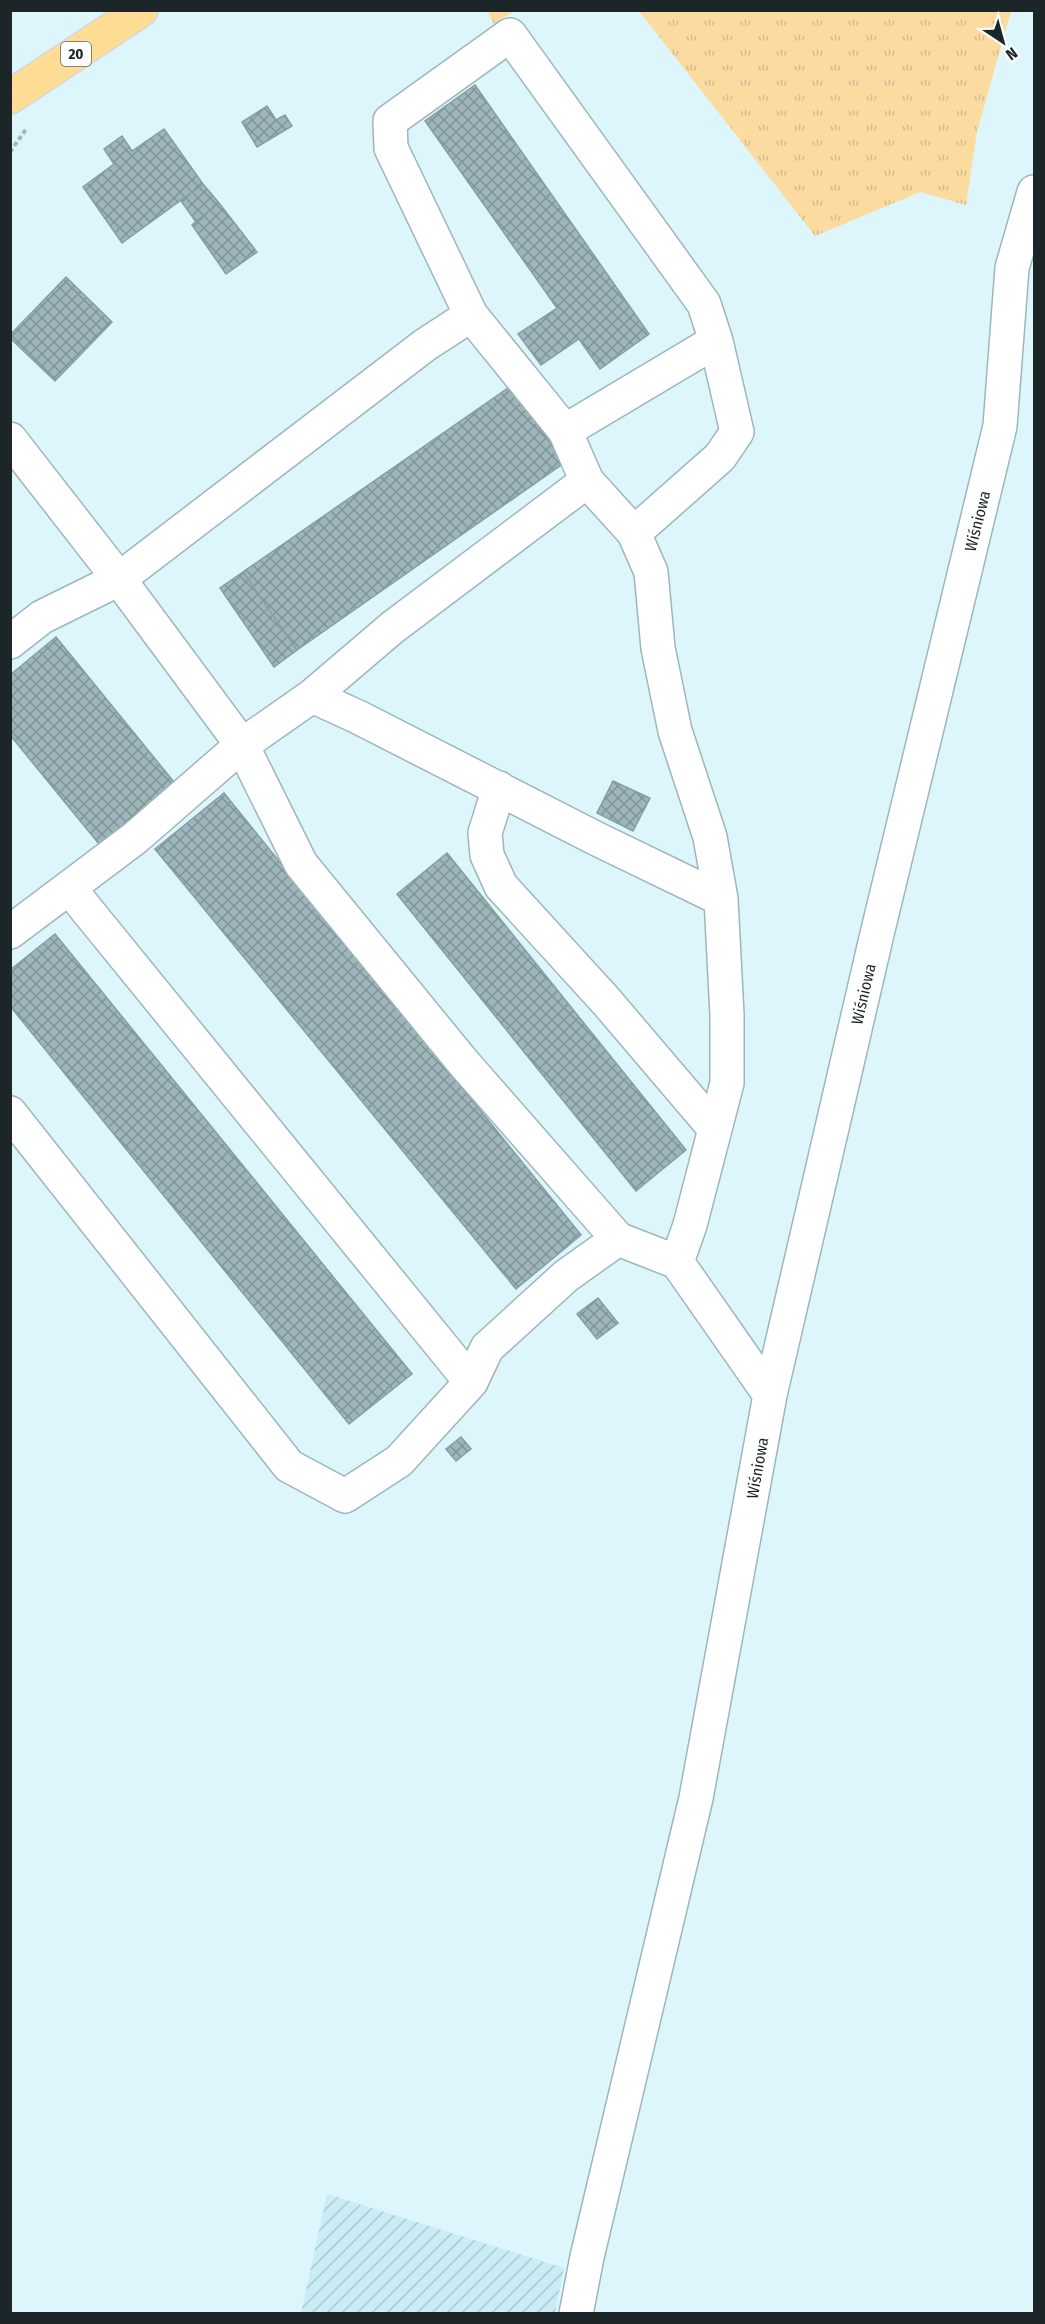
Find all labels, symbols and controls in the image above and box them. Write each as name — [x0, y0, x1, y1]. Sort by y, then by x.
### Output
north arrow — [973, 12, 1033, 72]
road number: 20 — [61, 42, 91, 66]
text: N — [1002, 43, 1021, 64]
street label: Wiśniowa — [961, 489, 994, 553]
street label: Wiśniowa — [847, 962, 880, 1026]
street label: Wiśniowa — [743, 1436, 772, 1500]

